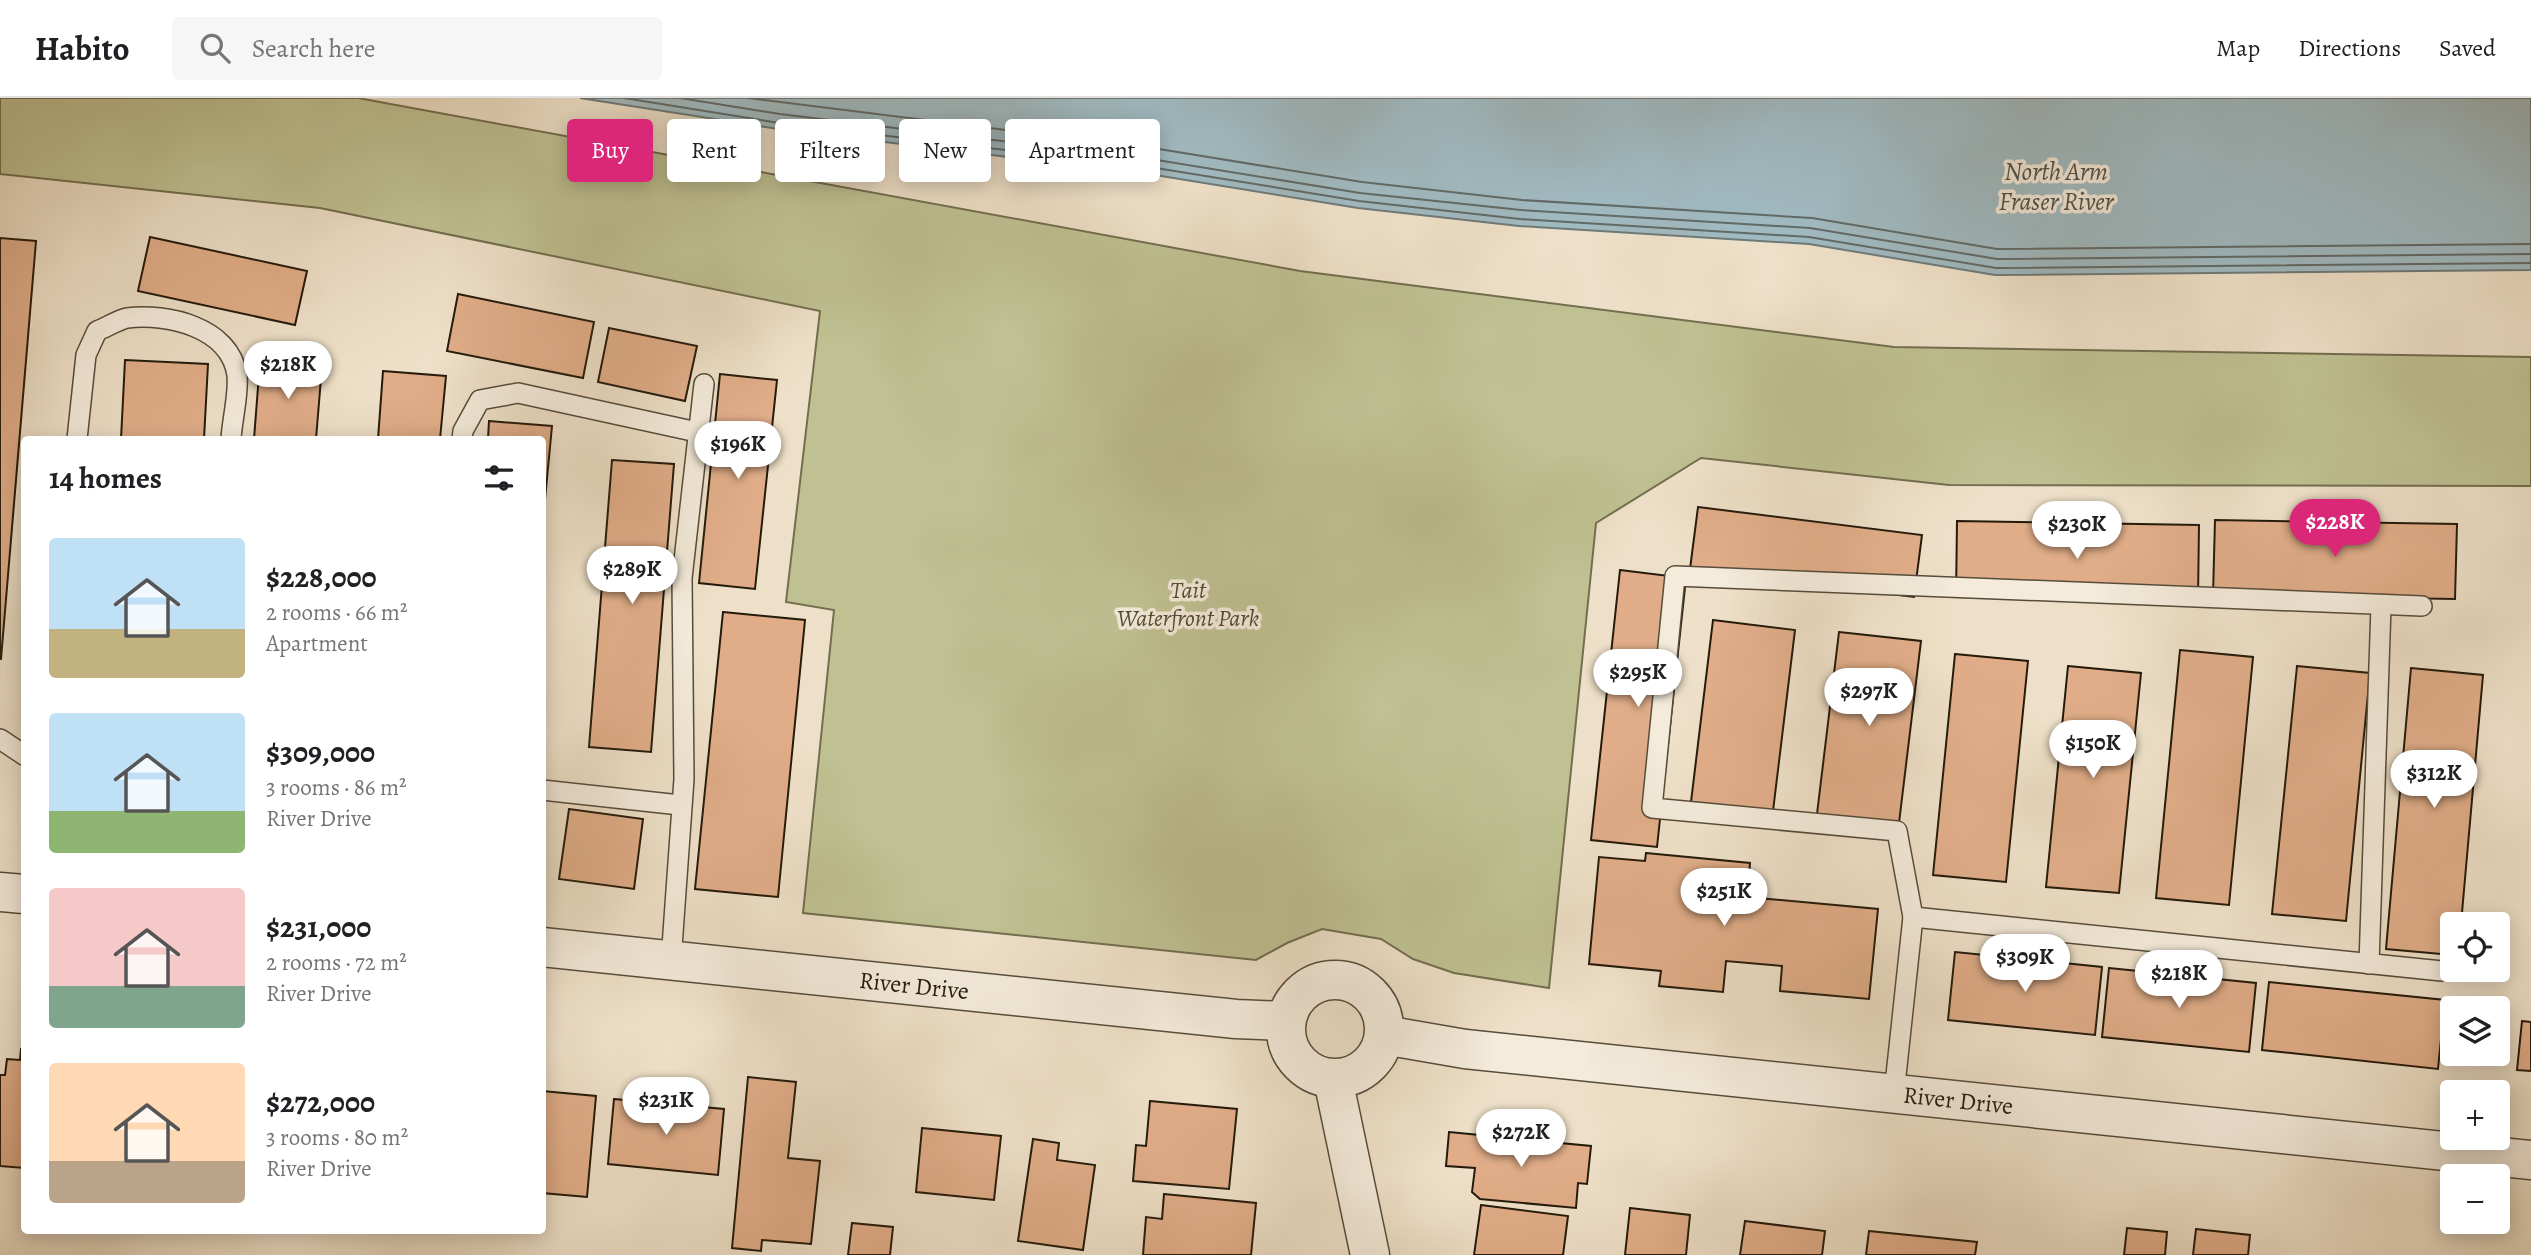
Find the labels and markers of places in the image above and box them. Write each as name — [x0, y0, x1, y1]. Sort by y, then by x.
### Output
pin: $218K — [239, 342, 337, 401]
pin: $196K — [689, 422, 787, 481]
pin: $228K — [2286, 500, 2384, 559]
pin: $230K — [2028, 502, 2126, 561]
pin: $289K — [583, 546, 681, 606]
pin: $295K — [1589, 650, 1687, 709]
pin: $297K — [1820, 668, 1918, 728]
pin: $150K — [2044, 720, 2142, 780]
pin: $312K — [2385, 750, 2483, 810]
pin: $251K — [1675, 868, 1773, 928]
pin: $309K — [1976, 934, 2074, 994]
pin: $218K — [2130, 950, 2228, 1010]
pin: $231K — [617, 1077, 715, 1137]
pin: $272K — [1472, 1110, 1570, 1169]

